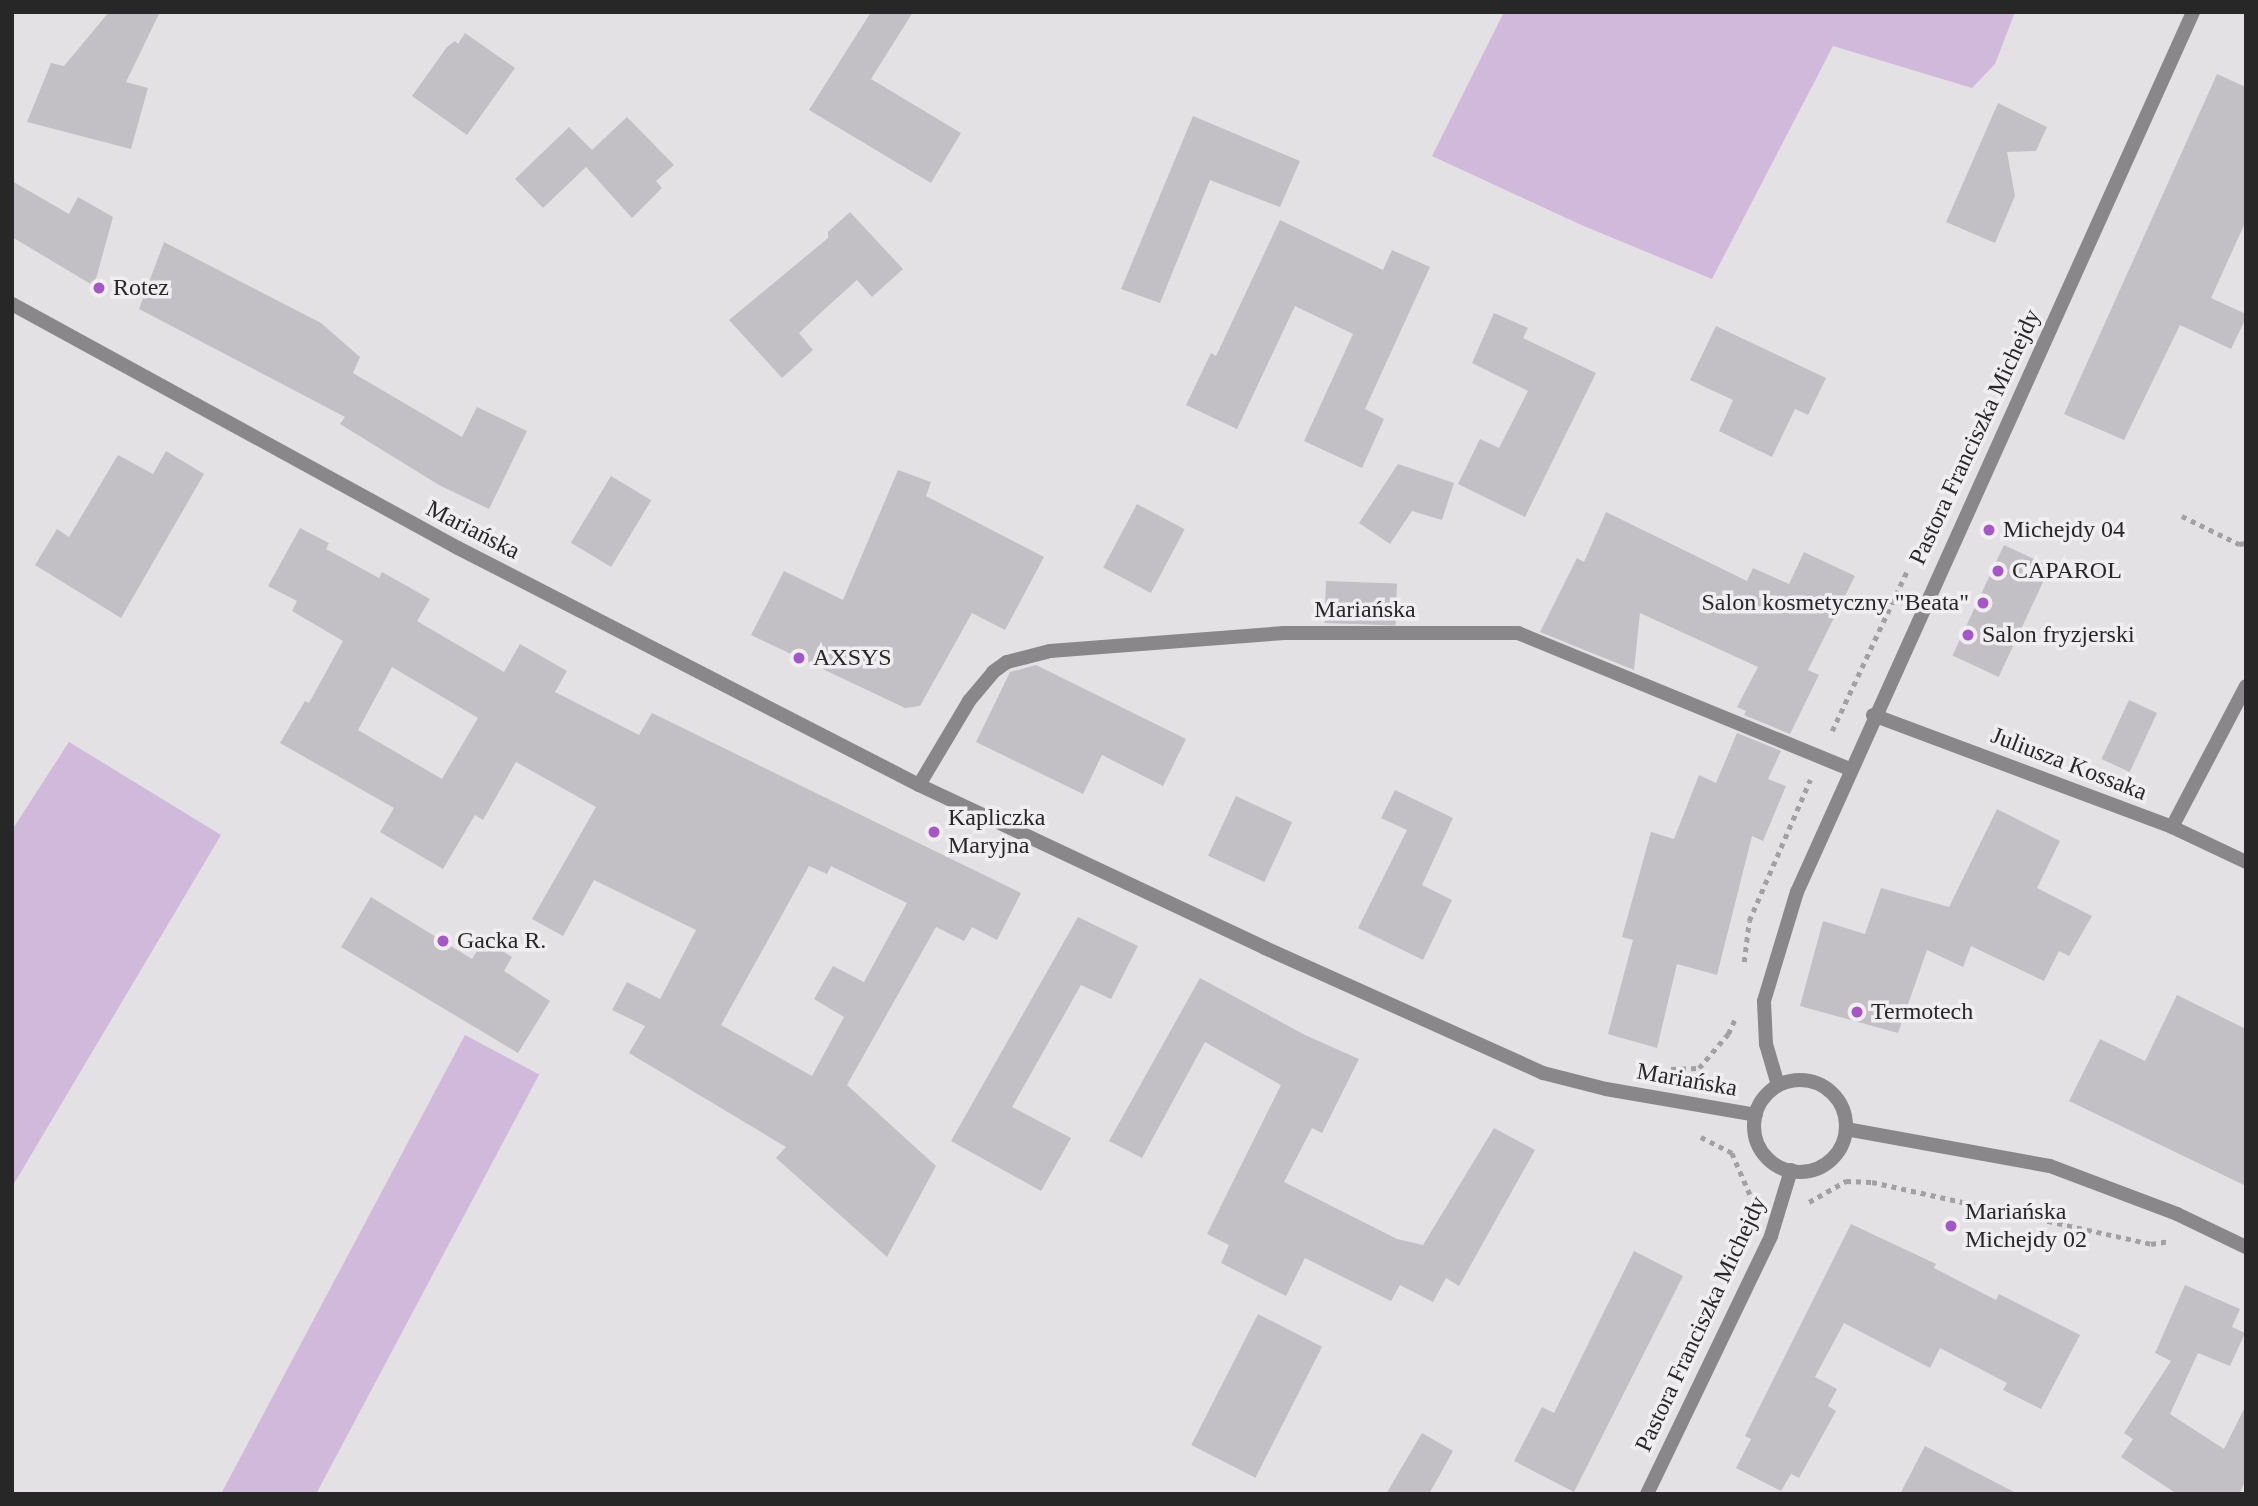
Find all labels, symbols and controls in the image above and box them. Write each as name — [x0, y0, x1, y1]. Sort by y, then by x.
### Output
place label: Rotez — [113, 274, 169, 302]
marker: Rotez — [91, 280, 107, 296]
street label: Pastora Franciszka Michejdy — [1903, 305, 2047, 569]
street label: Mariańska — [421, 494, 525, 566]
place label: Michejdy 04 — [2003, 516, 2125, 544]
marker: Michejdy 04 — [1981, 522, 1997, 538]
place label: CAPAROL — [2012, 557, 2122, 585]
marker: CAPAROL — [1990, 563, 2006, 579]
place label: Salon kosmetyczny "Beata" — [1701, 589, 1969, 617]
marker: Salon kosmetyczny "Beata" — [1975, 595, 1991, 611]
street label: Mariańska — [1314, 596, 1416, 624]
place label: Salon fryzjerski — [1982, 621, 2135, 649]
marker: Salon fryzjerski — [1960, 627, 1976, 643]
place label: AXSYS — [813, 644, 892, 672]
marker: AXSYS — [791, 650, 807, 666]
street label: Juliusza Kossaka — [1987, 721, 2151, 807]
place label: Kapliczka Maryjna — [948, 804, 1045, 860]
marker: Kapliczka Maryjna — [926, 824, 942, 840]
place label: Gacka R. — [457, 927, 546, 955]
marker: Gacka R. — [435, 933, 451, 949]
place label: Termotech — [1871, 998, 1973, 1026]
marker: Termotech — [1849, 1004, 1865, 1020]
street label: Mariańska — [1635, 1057, 1739, 1103]
street label: Pastora Franciszka Michejdy — [1629, 1192, 1773, 1456]
place label: Mariańska Michejdy 02 — [1965, 1198, 2087, 1254]
marker: Mariańska Michejdy 02 — [1943, 1218, 1959, 1234]

